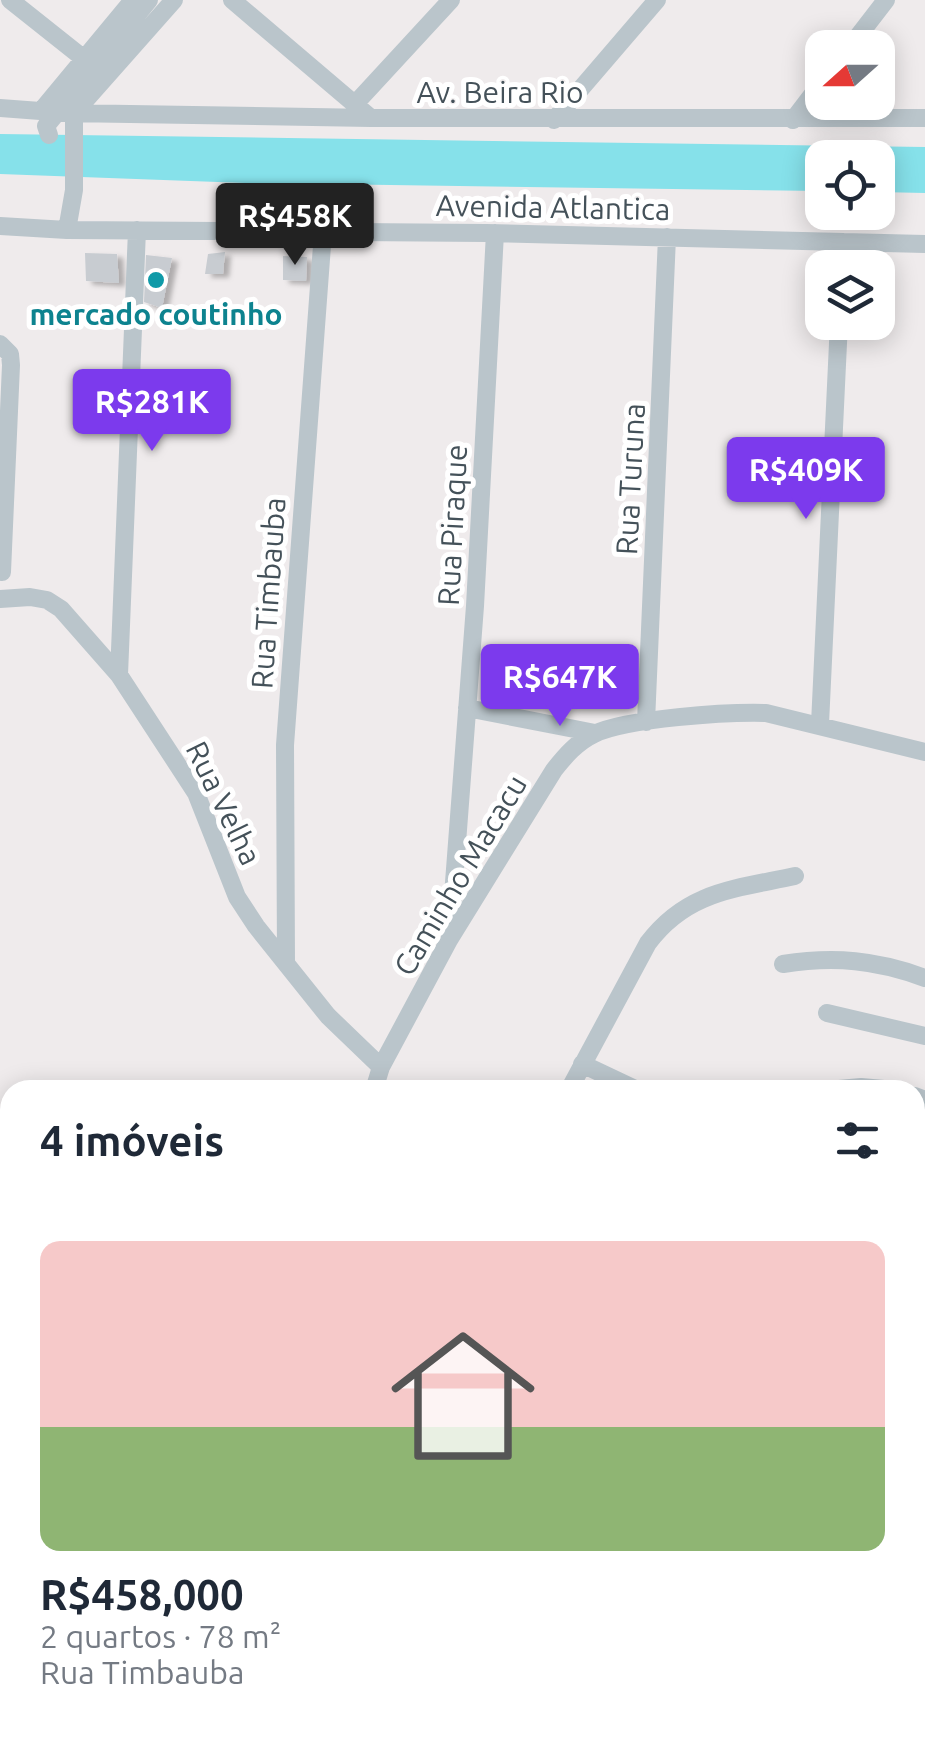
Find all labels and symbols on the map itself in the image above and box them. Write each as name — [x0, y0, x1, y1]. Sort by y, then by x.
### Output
north arrow — [805, 30, 895, 120]
street label: Av. Beira Rio — [416, 75, 584, 109]
pin: R$458K — [214, 183, 376, 268]
street label: Avenida Atlantica — [435, 188, 671, 226]
marker: mercado coutinho — [145, 269, 167, 291]
place label: mercado coutinho — [30, 297, 283, 331]
pin: R$281K — [71, 369, 233, 454]
street label: Rua Turuna — [609, 402, 651, 556]
pin: R$409K — [725, 437, 887, 522]
street label: Rua Piraque — [431, 444, 473, 606]
street label: Rua Timbauba — [244, 496, 292, 690]
pin: R$647K — [479, 644, 641, 729]
street label: Rua Velha — [180, 736, 268, 870]
street label: Caminho Macacu — [387, 769, 533, 981]

